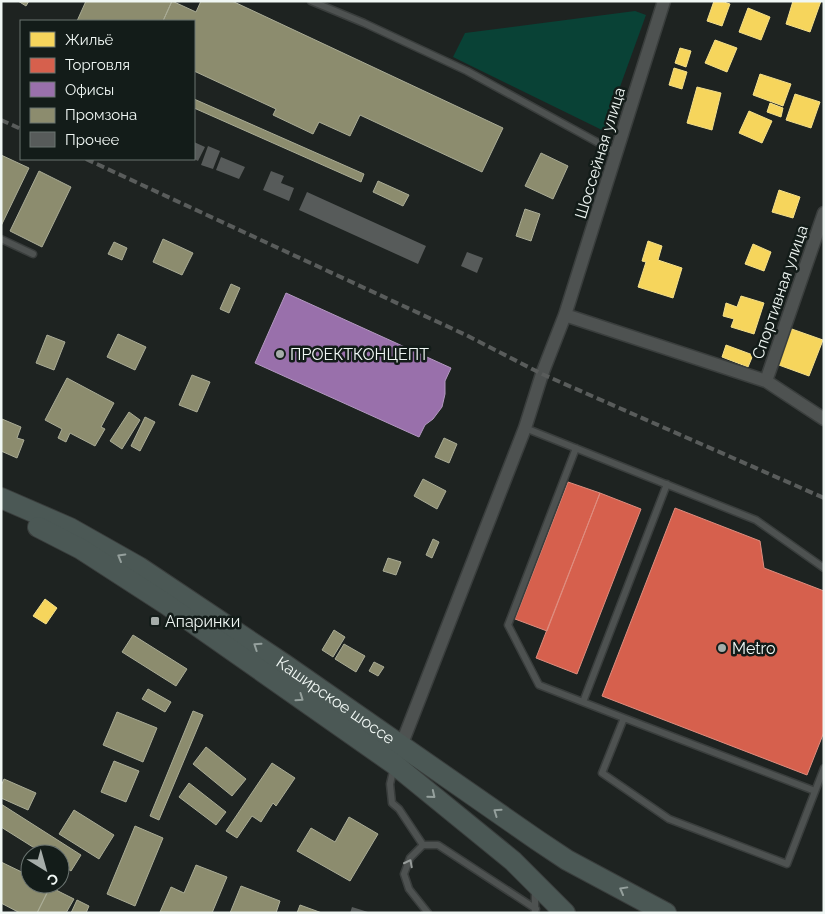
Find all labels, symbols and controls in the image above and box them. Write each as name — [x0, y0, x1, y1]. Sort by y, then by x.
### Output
legend — [20, 20, 195, 160]
text: Жильё — [65, 31, 114, 49]
text: Торговля — [65, 56, 130, 74]
text: Офисы — [65, 81, 114, 99]
street label: Шоссейная улица — [571, 85, 629, 221]
text: Промзона — [65, 106, 137, 124]
text: Прочее — [65, 131, 119, 149]
street label: Спортивная улица — [748, 223, 812, 361]
place label: ПРОЕКТКОНЦЕПТ — [290, 345, 429, 364]
marker: ПРОЕКТКОНЦЕПТ — [274, 348, 286, 360]
one-way arrow — [117, 553, 126, 563]
place label: Апаринки — [165, 612, 240, 631]
marker: Апаринки — [149, 615, 161, 627]
place label: Metro — [732, 639, 775, 658]
marker: Metro — [716, 642, 728, 654]
one-way arrow — [253, 643, 262, 652]
street label: Каширское шоссе — [273, 652, 399, 748]
one-way arrow — [295, 692, 304, 701]
one-way arrow — [426, 789, 435, 797]
one-way arrow — [493, 809, 503, 818]
north arrow — [20, 844, 70, 894]
one-way arrow — [403, 859, 413, 868]
text: С — [44, 870, 61, 889]
one-way arrow — [619, 886, 628, 896]

